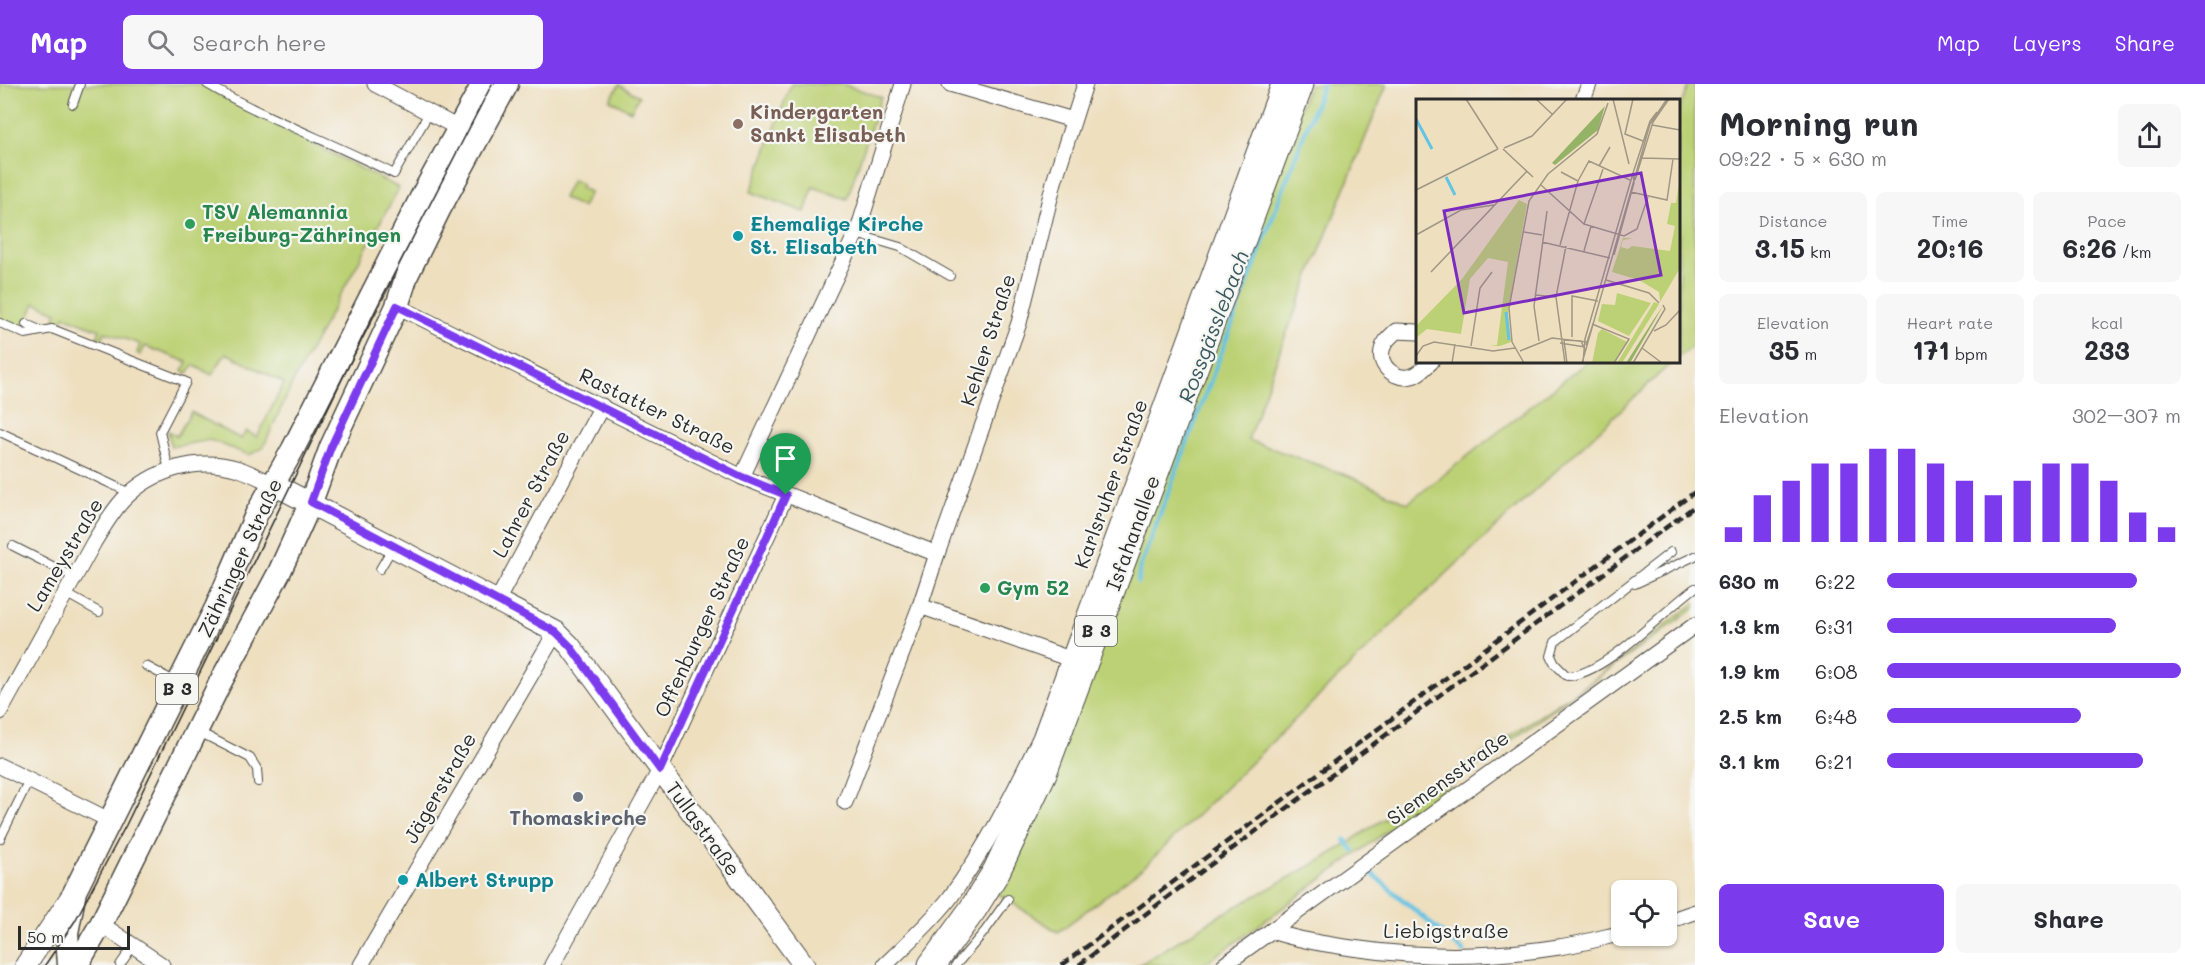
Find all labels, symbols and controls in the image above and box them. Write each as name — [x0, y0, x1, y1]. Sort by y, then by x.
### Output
search box — [123, 15, 543, 69]
text: Map — [30, 24, 87, 60]
icon: search — [144, 26, 177, 59]
text: Search here — [192, 28, 326, 57]
text: Map — [1937, 29, 1980, 56]
text: Layers — [2013, 29, 2082, 56]
text: Share — [2115, 29, 2175, 56]
place label: Kindergarten Sankt Elisabeth — [750, 98, 906, 147]
inset map — [1416, 99, 1680, 363]
text: Morning run — [1719, 101, 1919, 144]
button: share — [2118, 104, 2181, 167]
marker: Kindergarten Sankt Elisabeth — [731, 117, 745, 131]
text: 09:22 · 5 × 630 m — [1719, 145, 1887, 171]
place label: TSV Alemannia Freiburg-Zähringen — [202, 198, 401, 247]
place label: Ehemalige Kirche St. Elisabeth — [750, 210, 924, 259]
text: Distance — [1759, 210, 1827, 231]
text: Time — [1932, 210, 1968, 231]
text: Pace — [2087, 210, 2127, 231]
marker: TSV Alemannia Freiburg-Zähringen — [183, 217, 197, 231]
marker: Ehemalige Kirche St. Elisabeth — [731, 229, 745, 243]
text: 3.15 — [1755, 231, 1805, 265]
text: 20:16 — [1917, 231, 1983, 265]
text: 6:26 — [2062, 231, 2117, 265]
text: km — [1805, 241, 1831, 262]
text: /km — [2117, 241, 2152, 262]
water label: Rossgässlebach — [1171, 246, 1254, 406]
street label: Kehler Straße — [953, 270, 1021, 409]
text: Elevation — [1757, 312, 1829, 333]
text: Heart rate — [1907, 312, 1993, 333]
text: kcal — [2091, 312, 2123, 333]
text: 35 — [1769, 333, 1799, 367]
text: 171 — [1912, 333, 1950, 367]
text: 233 — [2084, 333, 2130, 367]
text: m — [1799, 343, 1817, 364]
text: bpm — [1950, 343, 1988, 364]
street label: Rastatter Straße — [575, 361, 740, 459]
street label: Karlsruher Straße — [1067, 396, 1153, 572]
text: Elevation — [1719, 402, 1809, 428]
text: 302–307 m — [2072, 402, 2181, 428]
street label: Lahrer Straße — [486, 425, 575, 562]
pin — [760, 433, 811, 495]
icon: arrive — [769, 442, 802, 475]
street label: Isfahanallee — [1099, 471, 1165, 594]
street label: Zähringer Straße — [191, 474, 287, 641]
street label: Lameystraße — [20, 493, 108, 616]
street label: Offenburger Straße — [648, 532, 754, 721]
text: 630 m — [1719, 568, 1779, 594]
text: 6:22 — [1815, 568, 1856, 594]
place label: Gym 52 — [997, 574, 1069, 600]
marker: Gym 52 — [978, 581, 992, 595]
text: 1.3 km — [1719, 613, 1780, 639]
text: 6:31 — [1815, 613, 1854, 639]
road number: B 3 — [1075, 616, 1117, 646]
text: 1.9 km — [1719, 658, 1780, 684]
text: 6:08 — [1815, 658, 1858, 684]
road number: B 3 — [156, 674, 198, 704]
text: 2.5 km — [1719, 703, 1782, 729]
text: 6:48 — [1815, 703, 1857, 729]
street label: Siemensstraße — [1381, 724, 1514, 830]
street label: Jägerstraße — [397, 728, 481, 847]
text: 3.1 km — [1719, 748, 1780, 774]
text: 6:21 — [1815, 748, 1853, 774]
street label: Tullastraße — [661, 776, 747, 881]
marker: Thomaskirche — [571, 790, 585, 804]
place label: Thomaskirche — [509, 804, 647, 830]
place label: Albert Strupp — [415, 866, 554, 892]
marker: Albert Strupp — [396, 873, 410, 887]
map controls — [1611, 880, 1677, 946]
button: locate — [1611, 880, 1677, 946]
button: Save — [1719, 884, 1944, 953]
button: Share — [1956, 884, 2181, 953]
street label: Liebigstraße — [1383, 917, 1509, 943]
scale bar — [18, 923, 130, 950]
text: 50 m — [27, 926, 64, 947]

